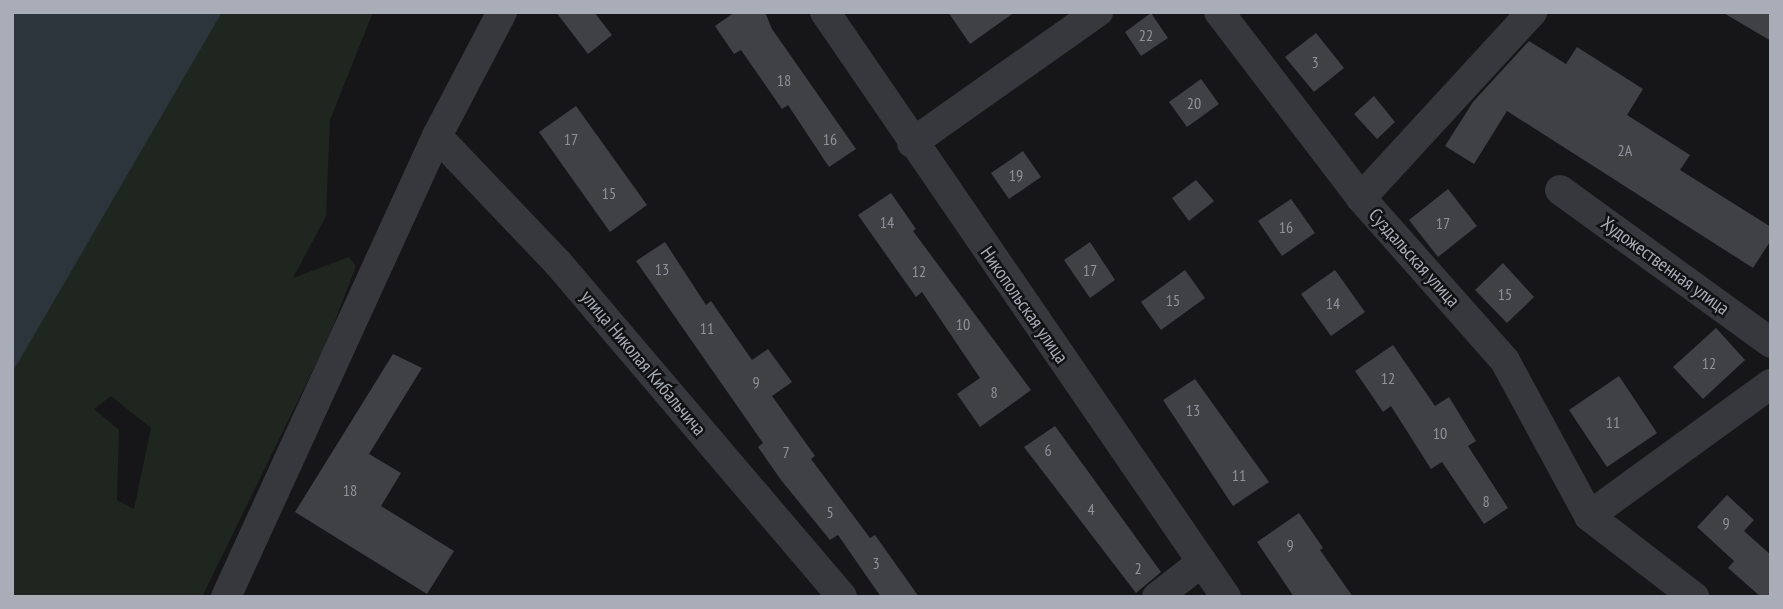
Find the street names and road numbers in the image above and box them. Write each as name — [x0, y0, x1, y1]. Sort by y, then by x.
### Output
street label: Суздальская улица — [1364, 204, 1464, 312]
street label: Художественная улица — [1597, 212, 1733, 320]
street label: Никопольская улица — [975, 242, 1073, 368]
street label: улица Николая Кибальчича — [576, 286, 710, 440]

